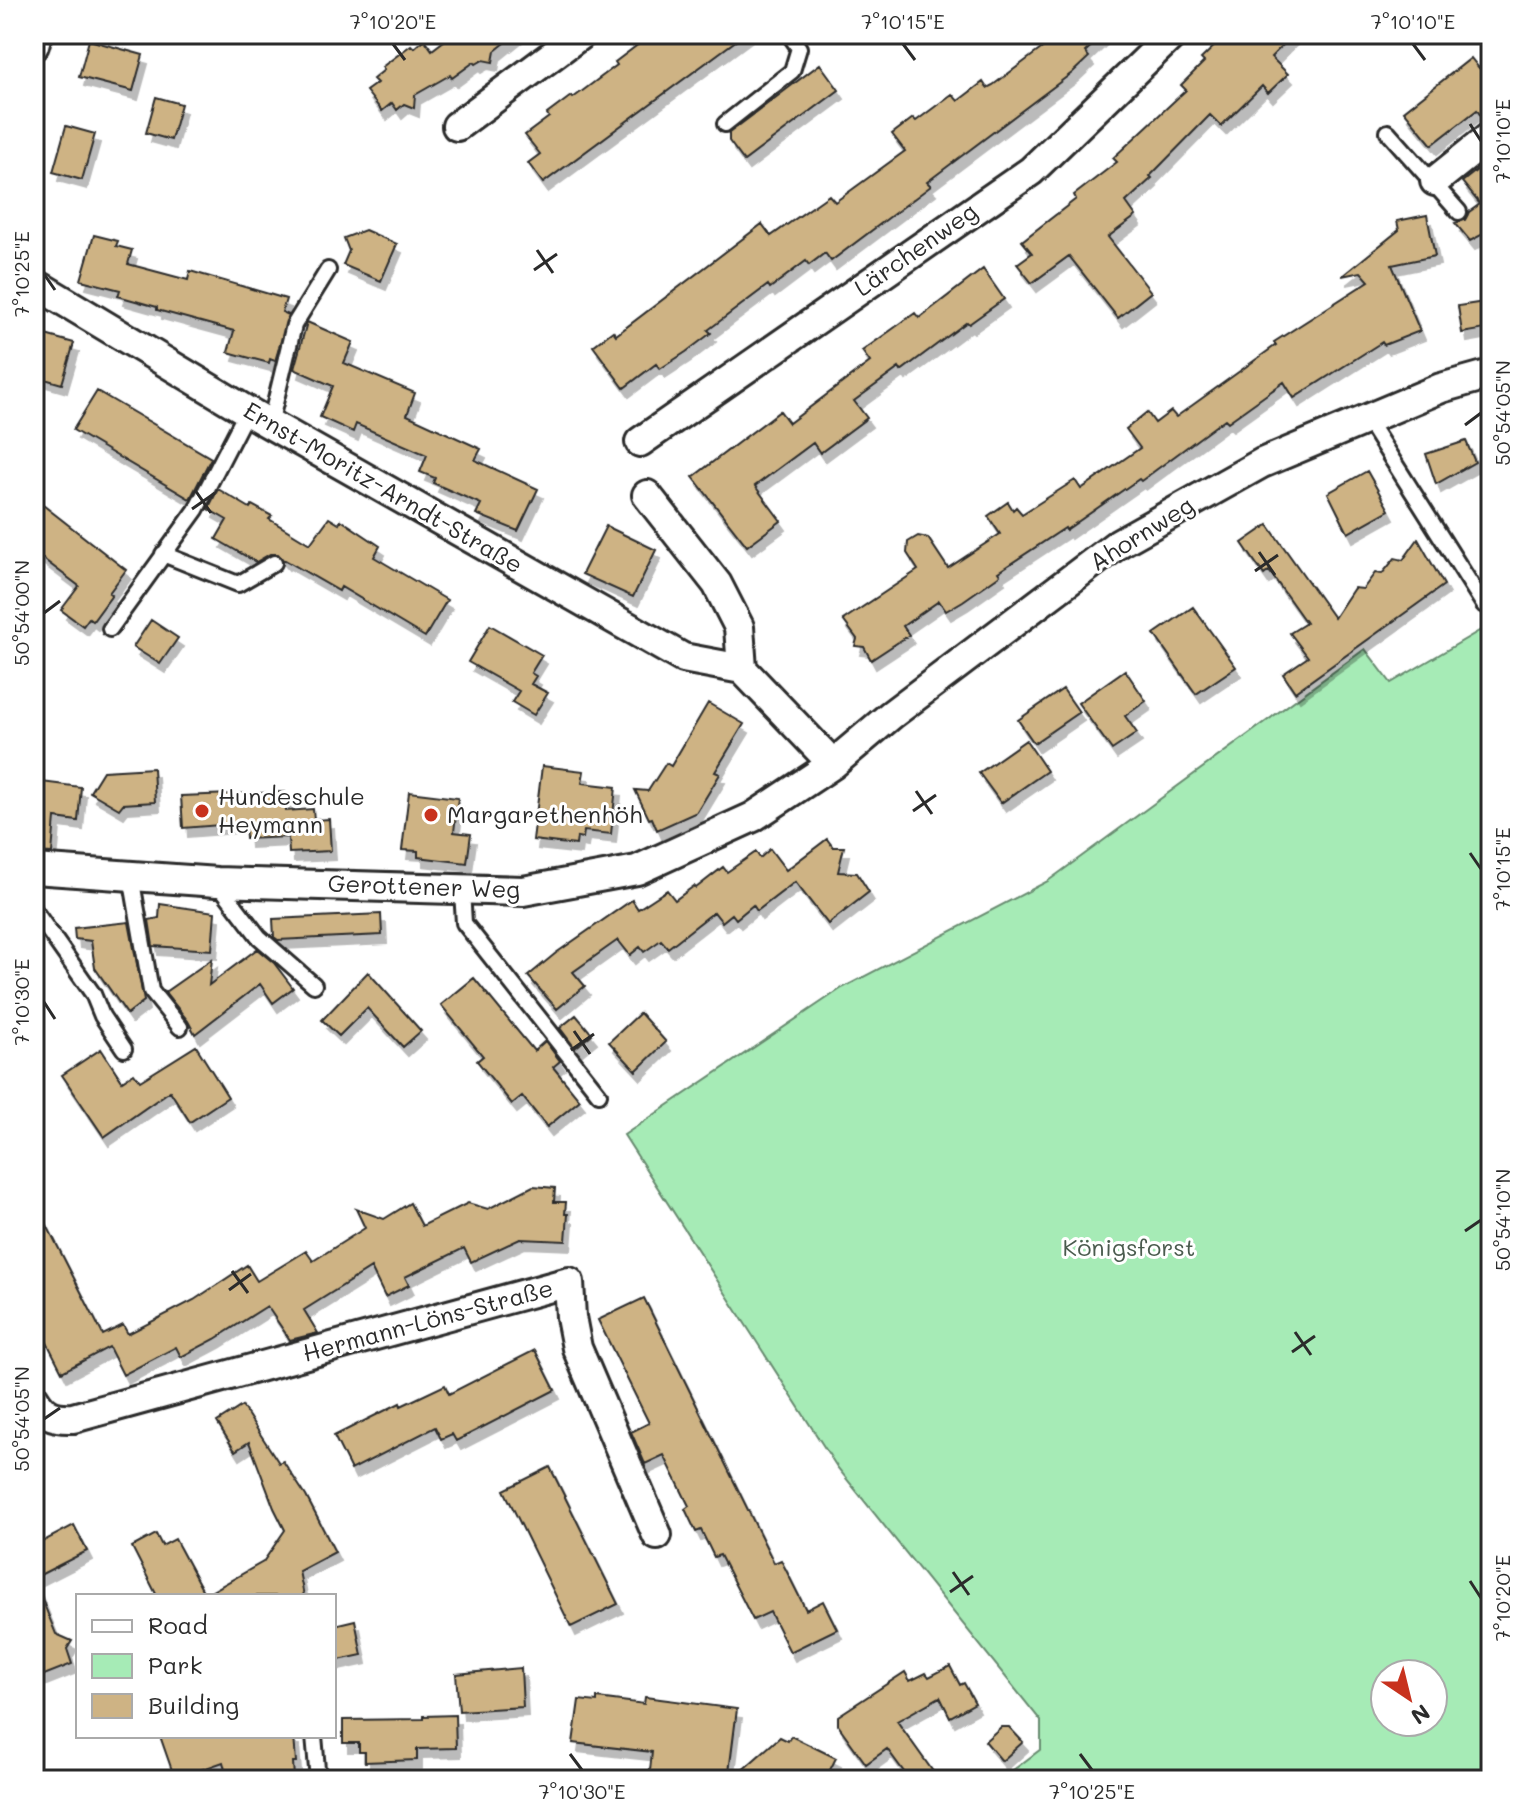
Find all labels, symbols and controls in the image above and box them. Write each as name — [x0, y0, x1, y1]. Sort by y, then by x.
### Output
text: 7°10'20"E — [350, 8, 436, 34]
text: 7°10'15"E — [861, 8, 945, 34]
text: 7°10'10"E — [1371, 8, 1455, 34]
text: 7°10'10"E — [1489, 99, 1515, 183]
street label: Lärchenweg — [848, 195, 983, 302]
text: 7°10'25"E — [8, 231, 34, 317]
text: 50°54'05"N — [1489, 360, 1515, 466]
street label: Ernst-Moritz-Arndt-Straße — [239, 394, 529, 579]
street label: Ahornweg — [1083, 489, 1199, 577]
text: 50°54'00"N — [8, 560, 34, 666]
place label: Hundeschule Heymann — [218, 780, 365, 839]
place label: Margarethenhöh — [447, 798, 642, 829]
marker: Hundeschule Heymann — [193, 802, 211, 820]
marker: Margarethenhöh — [422, 806, 440, 824]
text: 7°10'15"E — [1489, 827, 1515, 911]
street label: Gerottener Weg — [327, 867, 521, 904]
text: 7°10'30"E — [8, 958, 34, 1046]
text: 50°54'10"N — [1489, 1169, 1515, 1271]
park label: Königsforst — [1063, 1231, 1195, 1262]
street label: Hermann-Löns-Straße — [299, 1271, 556, 1368]
text: 50°54'05"N — [8, 1366, 34, 1472]
text: 7°10'20"E — [1489, 1555, 1515, 1641]
legend — [76, 1594, 336, 1738]
text: Road — [148, 1609, 208, 1640]
text: Park — [148, 1649, 202, 1680]
north arrow — [1369, 1658, 1449, 1738]
text: Building — [148, 1689, 239, 1720]
text: N — [1406, 1698, 1436, 1731]
text: 7°10'30"E — [538, 1778, 626, 1804]
text: 7°10'25"E — [1049, 1778, 1135, 1804]

